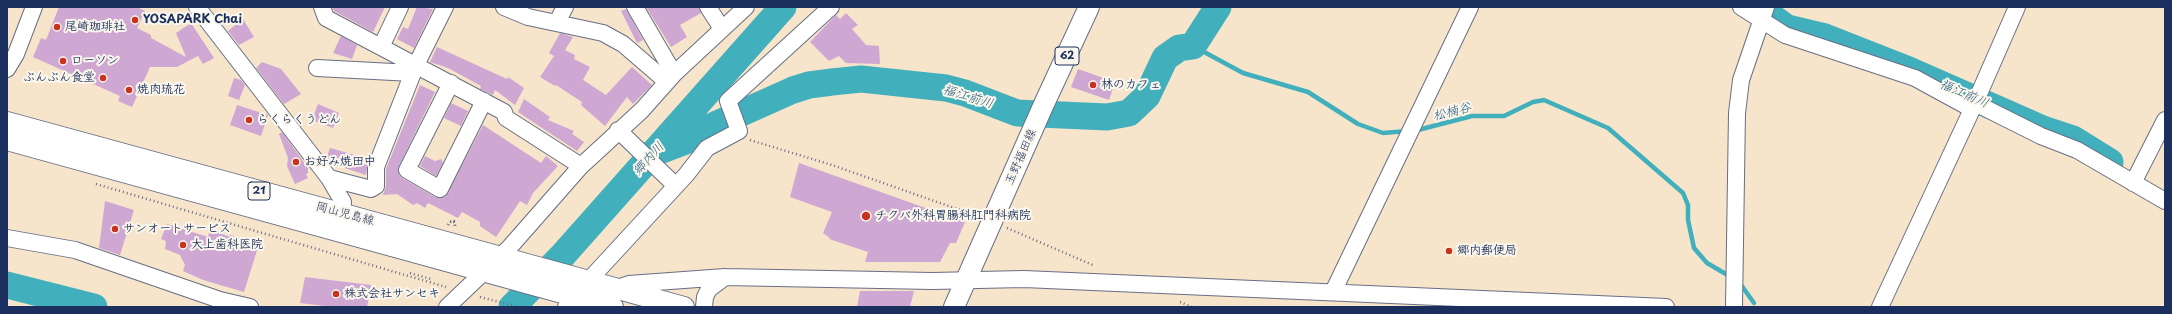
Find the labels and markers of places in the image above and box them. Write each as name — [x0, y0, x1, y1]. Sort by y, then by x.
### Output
place label: YOSAPARK Chai — [143, 13, 242, 27]
marker: YOSAPARK Chai — [130, 15, 140, 25]
place label: 尾崎珈琲社 — [65, 20, 125, 34]
marker: 尾崎珈琲社 — [52, 22, 62, 32]
place label: ローソン — [71, 54, 119, 68]
marker: ローソン — [58, 56, 68, 66]
place label: ぶんぶん食堂 — [23, 71, 95, 85]
marker: ぶんぶん食堂 — [98, 73, 108, 83]
place label: 林のカフェ — [1101, 78, 1161, 92]
marker: 林のカフェ — [1088, 80, 1098, 90]
place label: 焼肉琉花 — [137, 83, 185, 97]
marker: 焼肉琉花 — [124, 85, 134, 95]
place label: らくらくうどん — [257, 113, 341, 127]
marker: らくらくうどん — [244, 115, 254, 125]
place label: お好み焼田中 — [304, 155, 376, 169]
marker: お好み焼田中 — [291, 157, 301, 167]
place label: チクバ外科胃腸科肛門科病院 — [875, 209, 1031, 223]
marker: チクバ外科胃腸科肛門科病院 — [860, 210, 872, 222]
place label: サンオートサービス — [123, 222, 231, 236]
marker: サンオートサービス — [110, 224, 120, 234]
place label: 大上歯科医院 — [191, 238, 263, 252]
marker: 大上歯科医院 — [178, 240, 188, 250]
place label: 郷内郵便局 — [1457, 244, 1517, 258]
marker: 郷内郵便局 — [1444, 246, 1454, 256]
place label: 株式会社サンセキ — [344, 287, 440, 301]
marker: 株式会社サンセキ — [331, 289, 341, 299]

